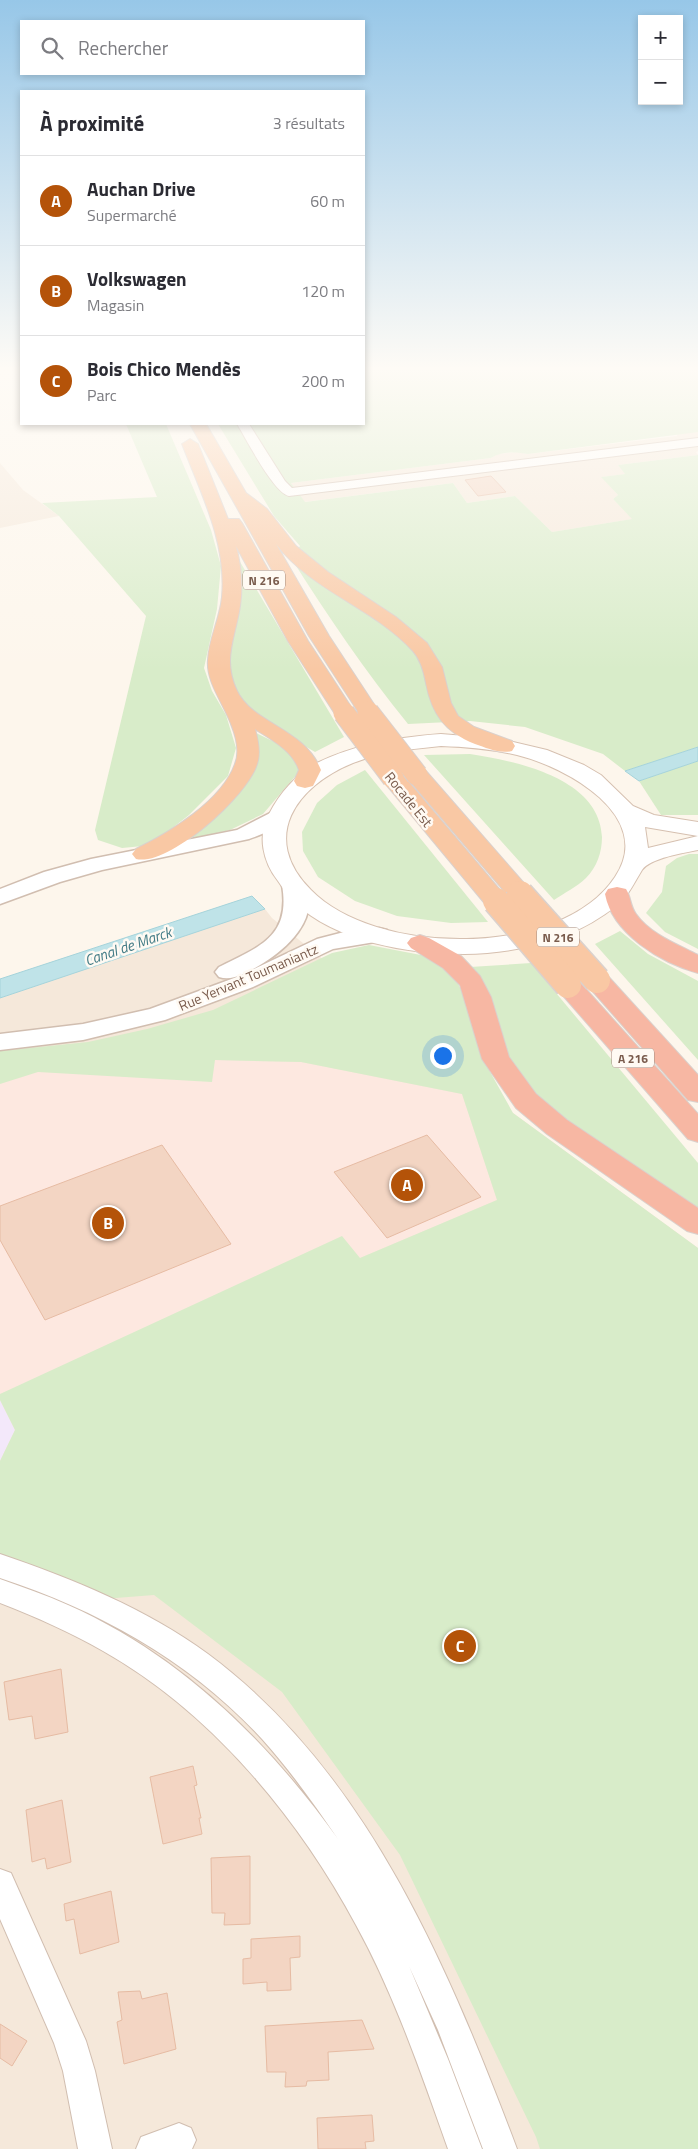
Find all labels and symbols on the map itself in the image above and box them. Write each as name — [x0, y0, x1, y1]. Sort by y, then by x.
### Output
road number: N 216 — [243, 570, 285, 590]
street label: Rocade Est — [380, 767, 438, 831]
water label: Canal de Marck — [81, 920, 177, 972]
road number: N 216 — [537, 928, 579, 946]
street label: Rue Yervant Toumaniantz — [175, 938, 321, 1016]
your location — [430, 1043, 456, 1069]
road number: A 216 — [612, 1048, 654, 1068]
pin: A — [391, 1166, 423, 1204]
pin: B — [92, 1204, 124, 1242]
pin: C — [444, 1627, 476, 1665]

